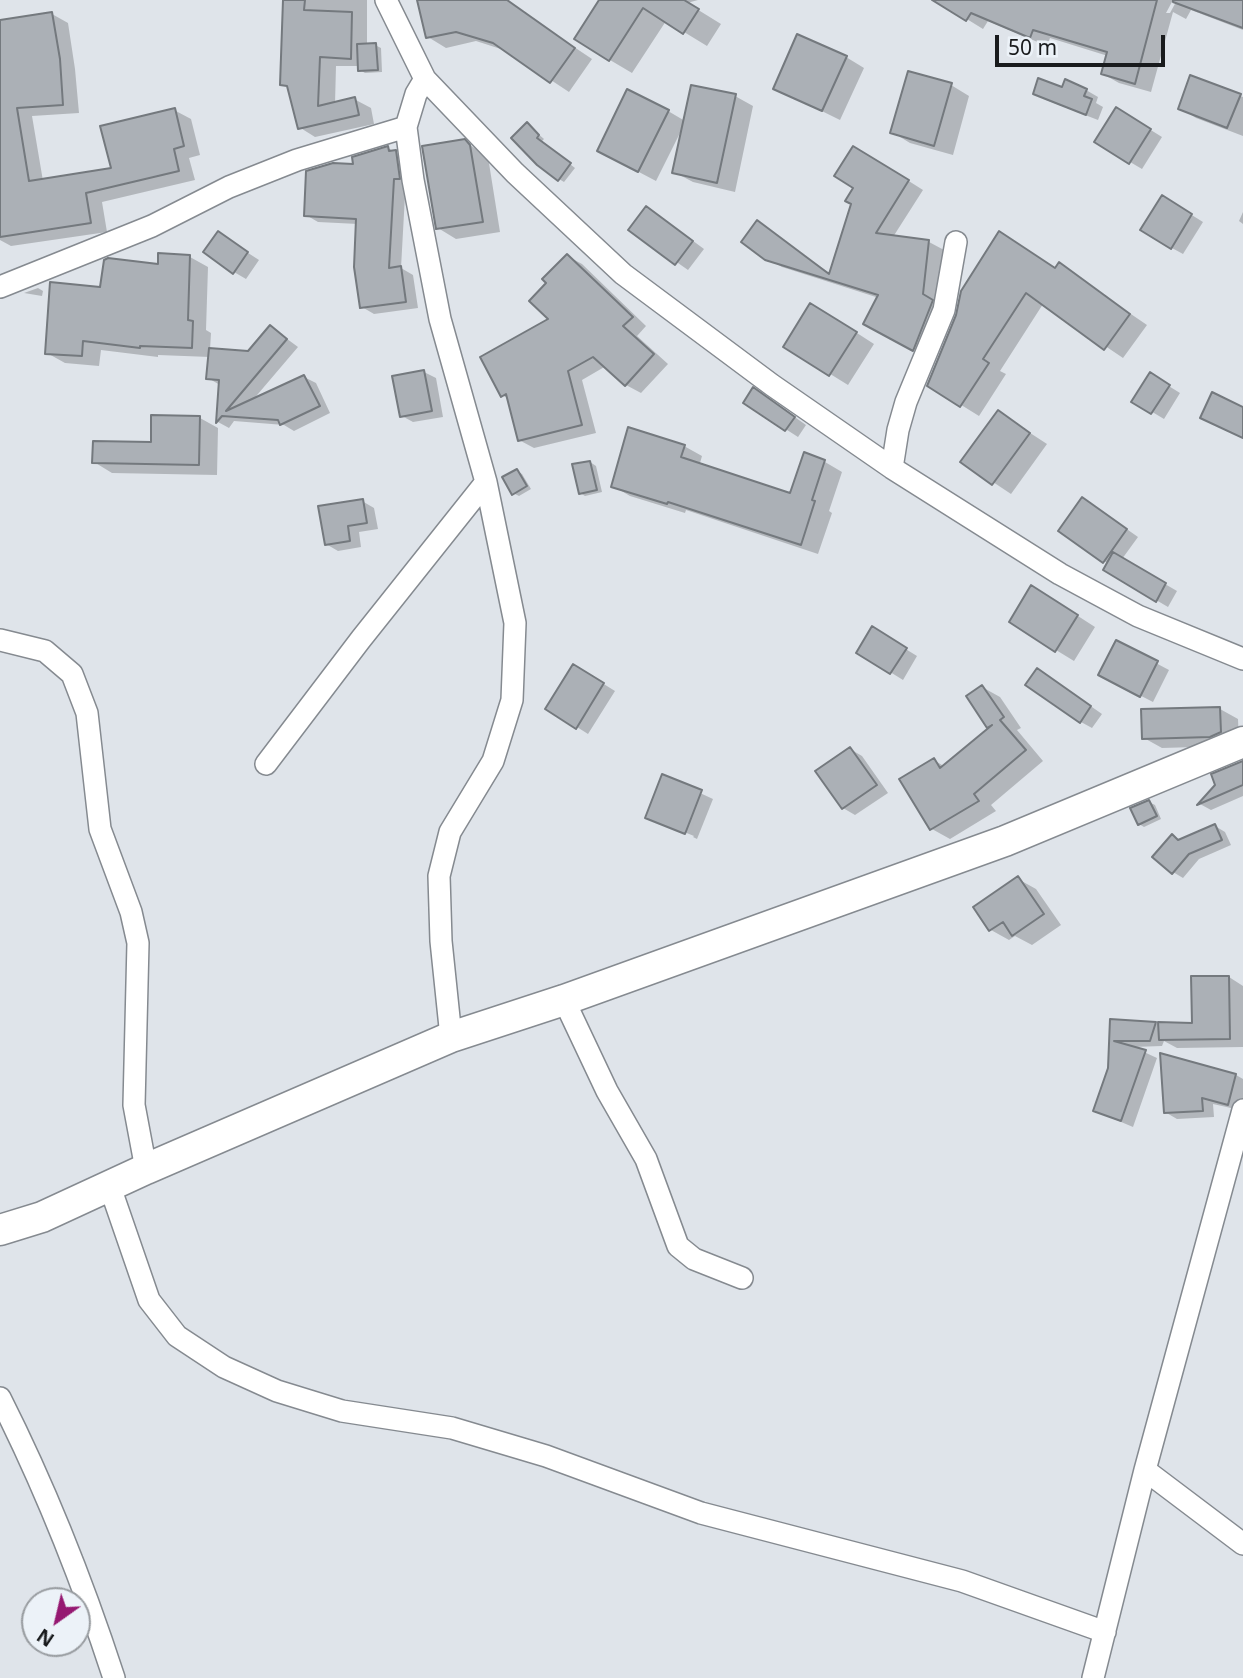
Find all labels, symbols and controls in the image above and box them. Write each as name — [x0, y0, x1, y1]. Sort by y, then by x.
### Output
scale bar — [998, 21, 1168, 65]
text: 50 m — [1008, 33, 1057, 61]
north arrow — [21, 1587, 91, 1657]
text: N — [32, 1623, 59, 1653]

